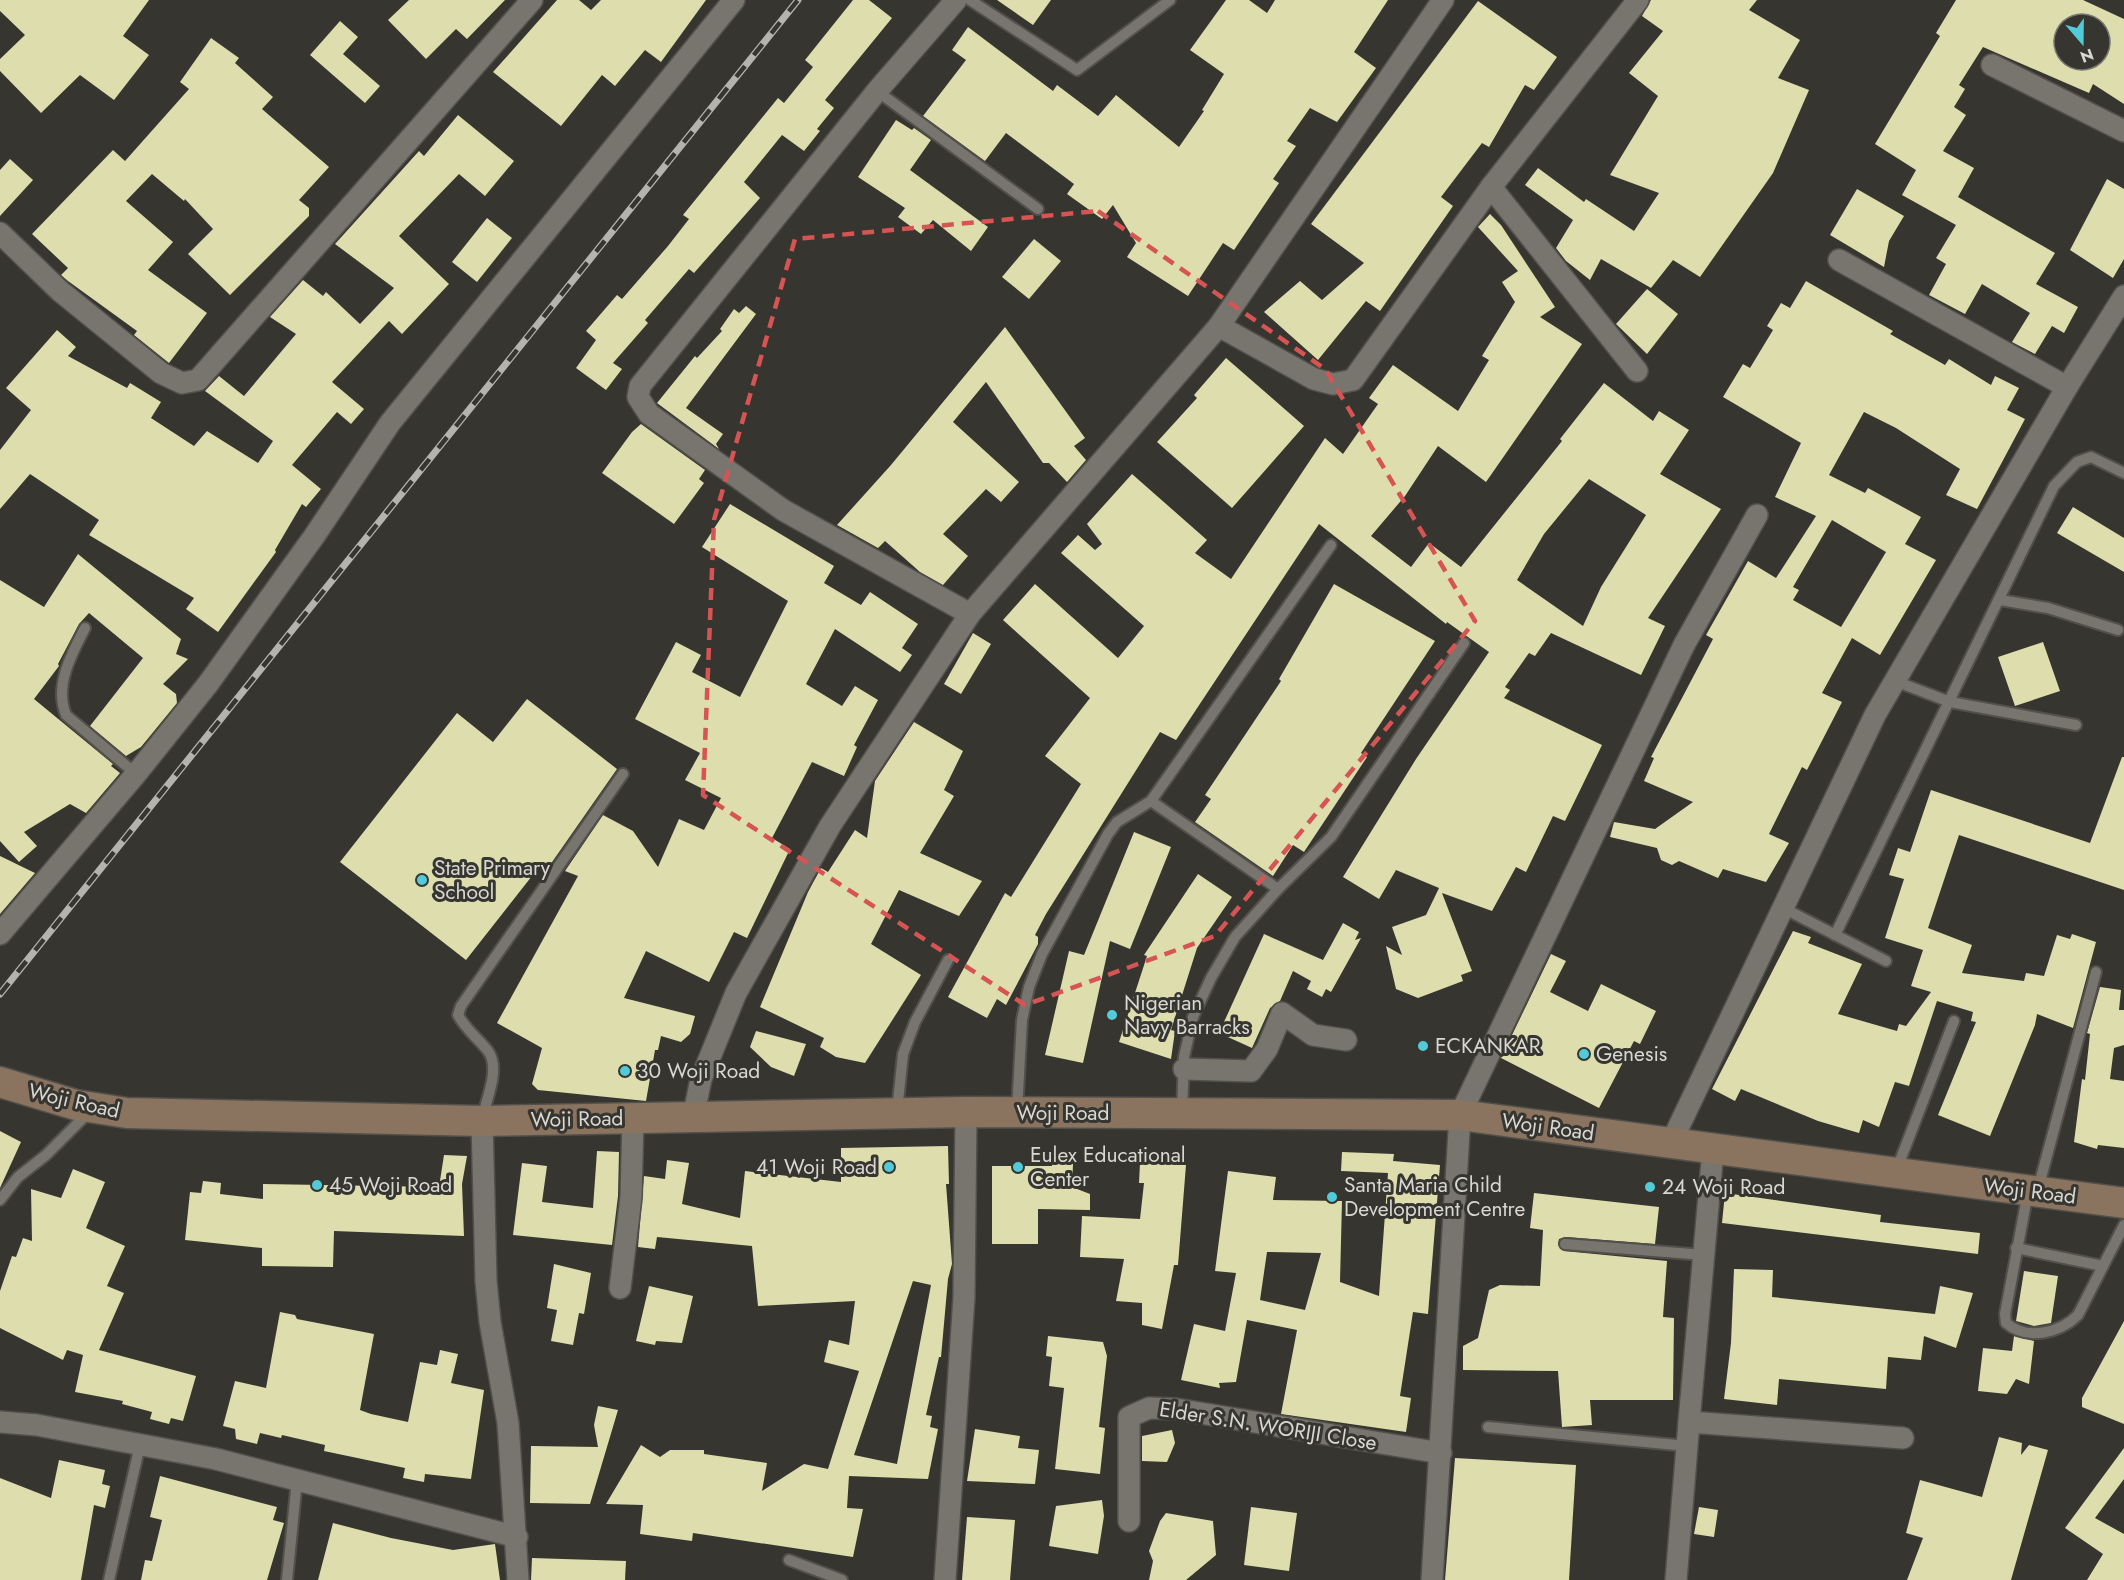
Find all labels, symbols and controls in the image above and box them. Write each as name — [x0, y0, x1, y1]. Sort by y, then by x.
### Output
north arrow — [2052, 12, 2112, 72]
text: N — [2077, 43, 2097, 69]
place label: State Primary School — [434, 853, 551, 907]
marker: State Primary School — [415, 873, 429, 887]
place label: Nigerian Navy Barracks — [1124, 988, 1250, 1042]
marker: Nigerian Navy Barracks — [1105, 1008, 1119, 1022]
place label: ECKANKAR — [1435, 1031, 1541, 1061]
marker: ECKANKAR — [1416, 1039, 1430, 1053]
place label: Genesis — [1596, 1039, 1667, 1069]
marker: Genesis — [1577, 1047, 1591, 1061]
place label: 30 Woji Road — [637, 1056, 760, 1086]
marker: 30 Woji Road — [618, 1064, 632, 1078]
street label: Woji Road — [25, 1076, 123, 1126]
street label: Woji Road — [1017, 1098, 1109, 1128]
street label: Woji Road — [530, 1103, 624, 1135]
street label: Woji Road — [1500, 1106, 1596, 1148]
place label: Eulex Educational Center — [1030, 1140, 1186, 1194]
place label: 41 Woji Road — [756, 1152, 877, 1182]
marker: 41 Woji Road — [882, 1160, 896, 1174]
marker: Eulex Educational Center — [1011, 1160, 1025, 1174]
place label: 45 Woji Road — [329, 1170, 452, 1200]
place label: Santa Maria Child Development Centre — [1344, 1170, 1525, 1224]
street label: Woji Road — [1982, 1170, 2078, 1212]
place label: 24 Woji Road — [1662, 1172, 1785, 1202]
marker: 45 Woji Road — [310, 1178, 324, 1192]
marker: 24 Woji Road — [1643, 1180, 1657, 1194]
marker: Santa Maria Child Development Centre — [1325, 1190, 1339, 1204]
street label: Elder S.N. WORIJI Close — [1157, 1394, 1379, 1458]

